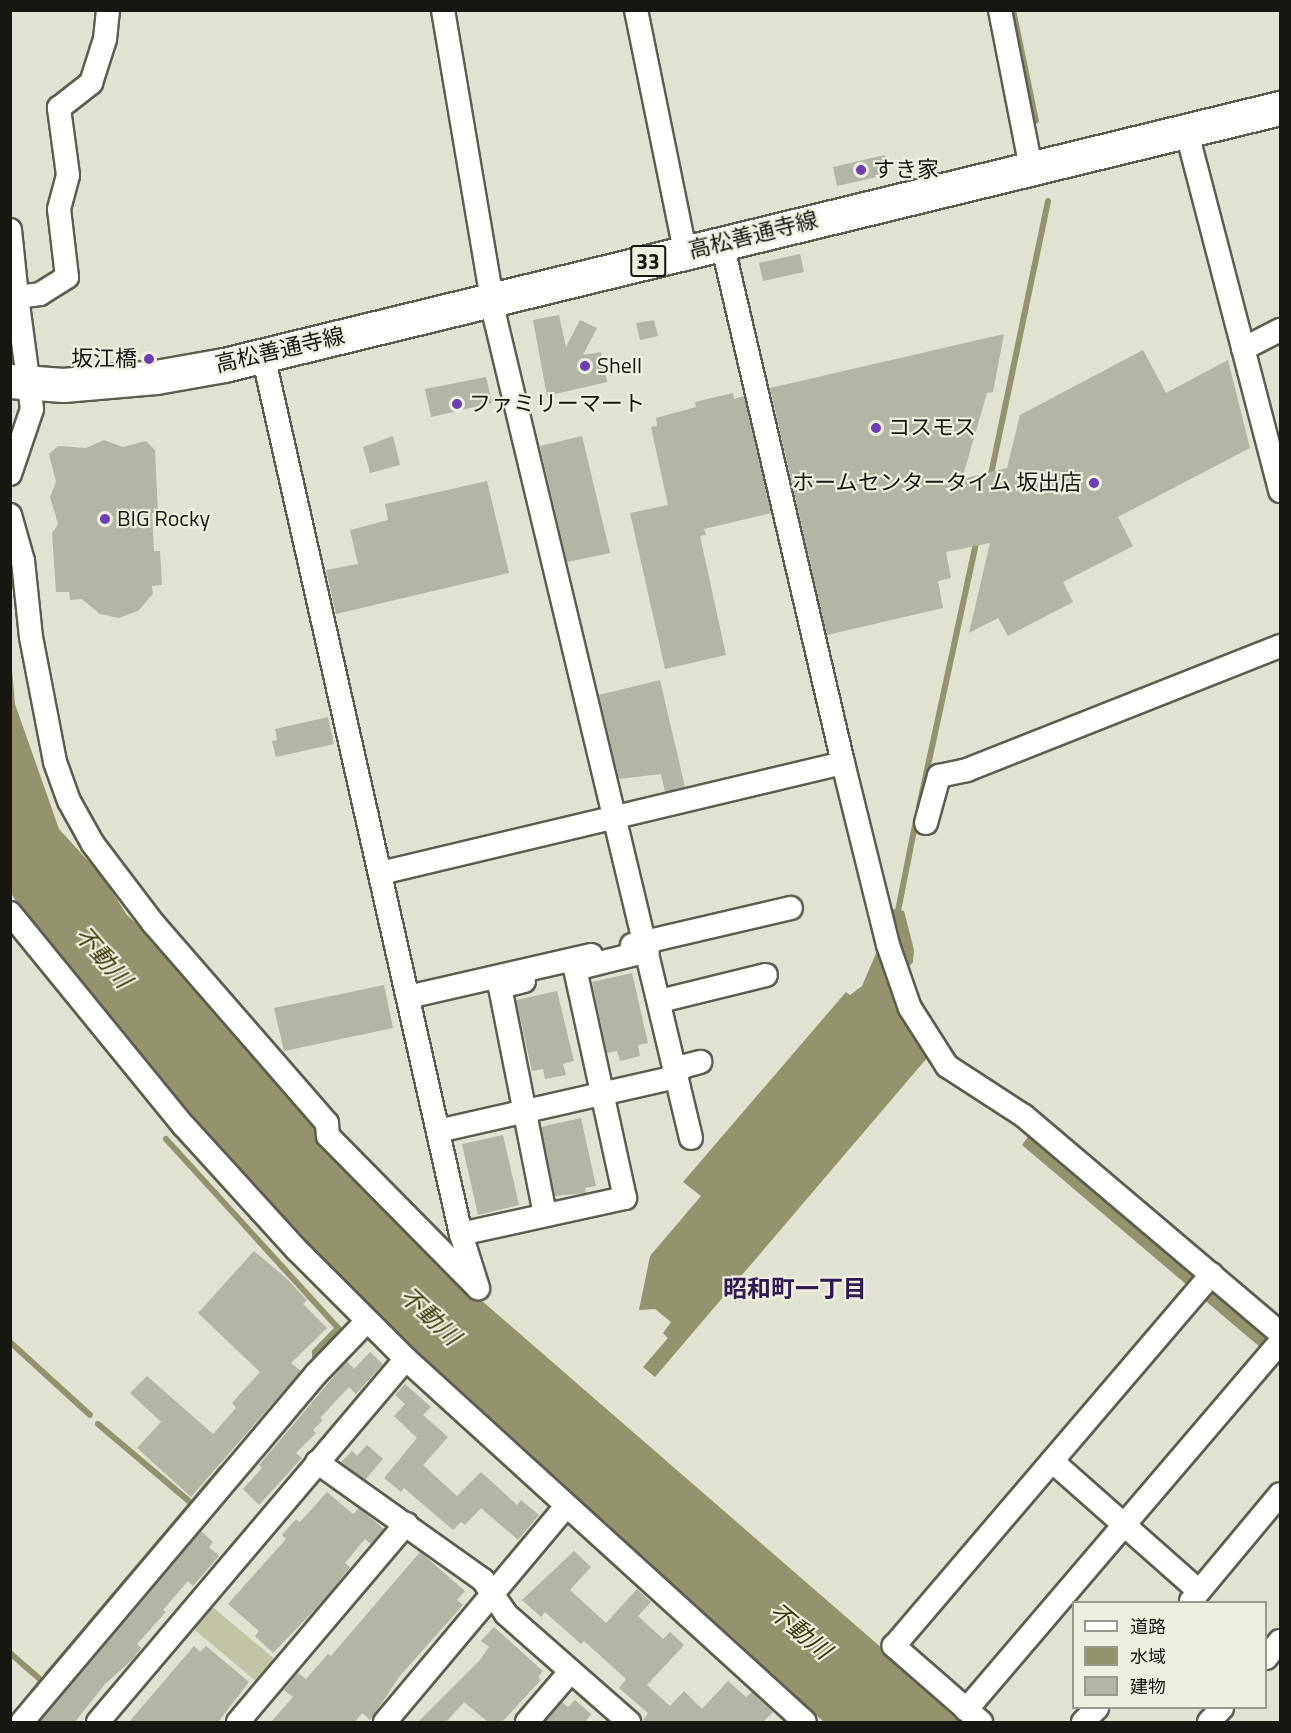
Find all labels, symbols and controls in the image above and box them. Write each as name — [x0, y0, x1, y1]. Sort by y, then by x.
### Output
place label: すき家 — [873, 157, 939, 183]
marker: すき家 — [854, 163, 868, 177]
street label: 高松善通寺線 — [686, 206, 820, 264]
road number: 33 — [630, 243, 666, 279]
street label: 高松善通寺線 — [213, 322, 347, 378]
place label: 坂江橋 — [71, 346, 137, 372]
marker: 坂江橋 — [142, 352, 156, 366]
place label: Shell — [597, 353, 642, 379]
marker: Shell — [578, 359, 592, 373]
place label: ファミリーマート — [469, 391, 645, 417]
marker: ファミリーマート — [450, 397, 464, 411]
place label: コスモス — [888, 415, 976, 441]
marker: コスモス — [869, 421, 883, 435]
place label: ホームセンタータイム 坂出店 — [791, 470, 1082, 496]
marker: ホームセンタータイム 坂出店 — [1087, 476, 1101, 490]
place label: BIG Rocky — [117, 506, 210, 532]
marker: BIG Rocky — [98, 512, 112, 526]
water label: 不動川 — [69, 920, 137, 994]
district label: 昭和町一丁目 — [723, 1275, 867, 1303]
water label: 不動川 — [394, 1281, 466, 1351]
water label: 不動川 — [763, 1597, 837, 1665]
legend — [1072, 1601, 1267, 1709]
text: 道路 — [1130, 1613, 1166, 1640]
text: 水域 — [1130, 1643, 1166, 1670]
text: 建物 — [1130, 1673, 1166, 1700]

